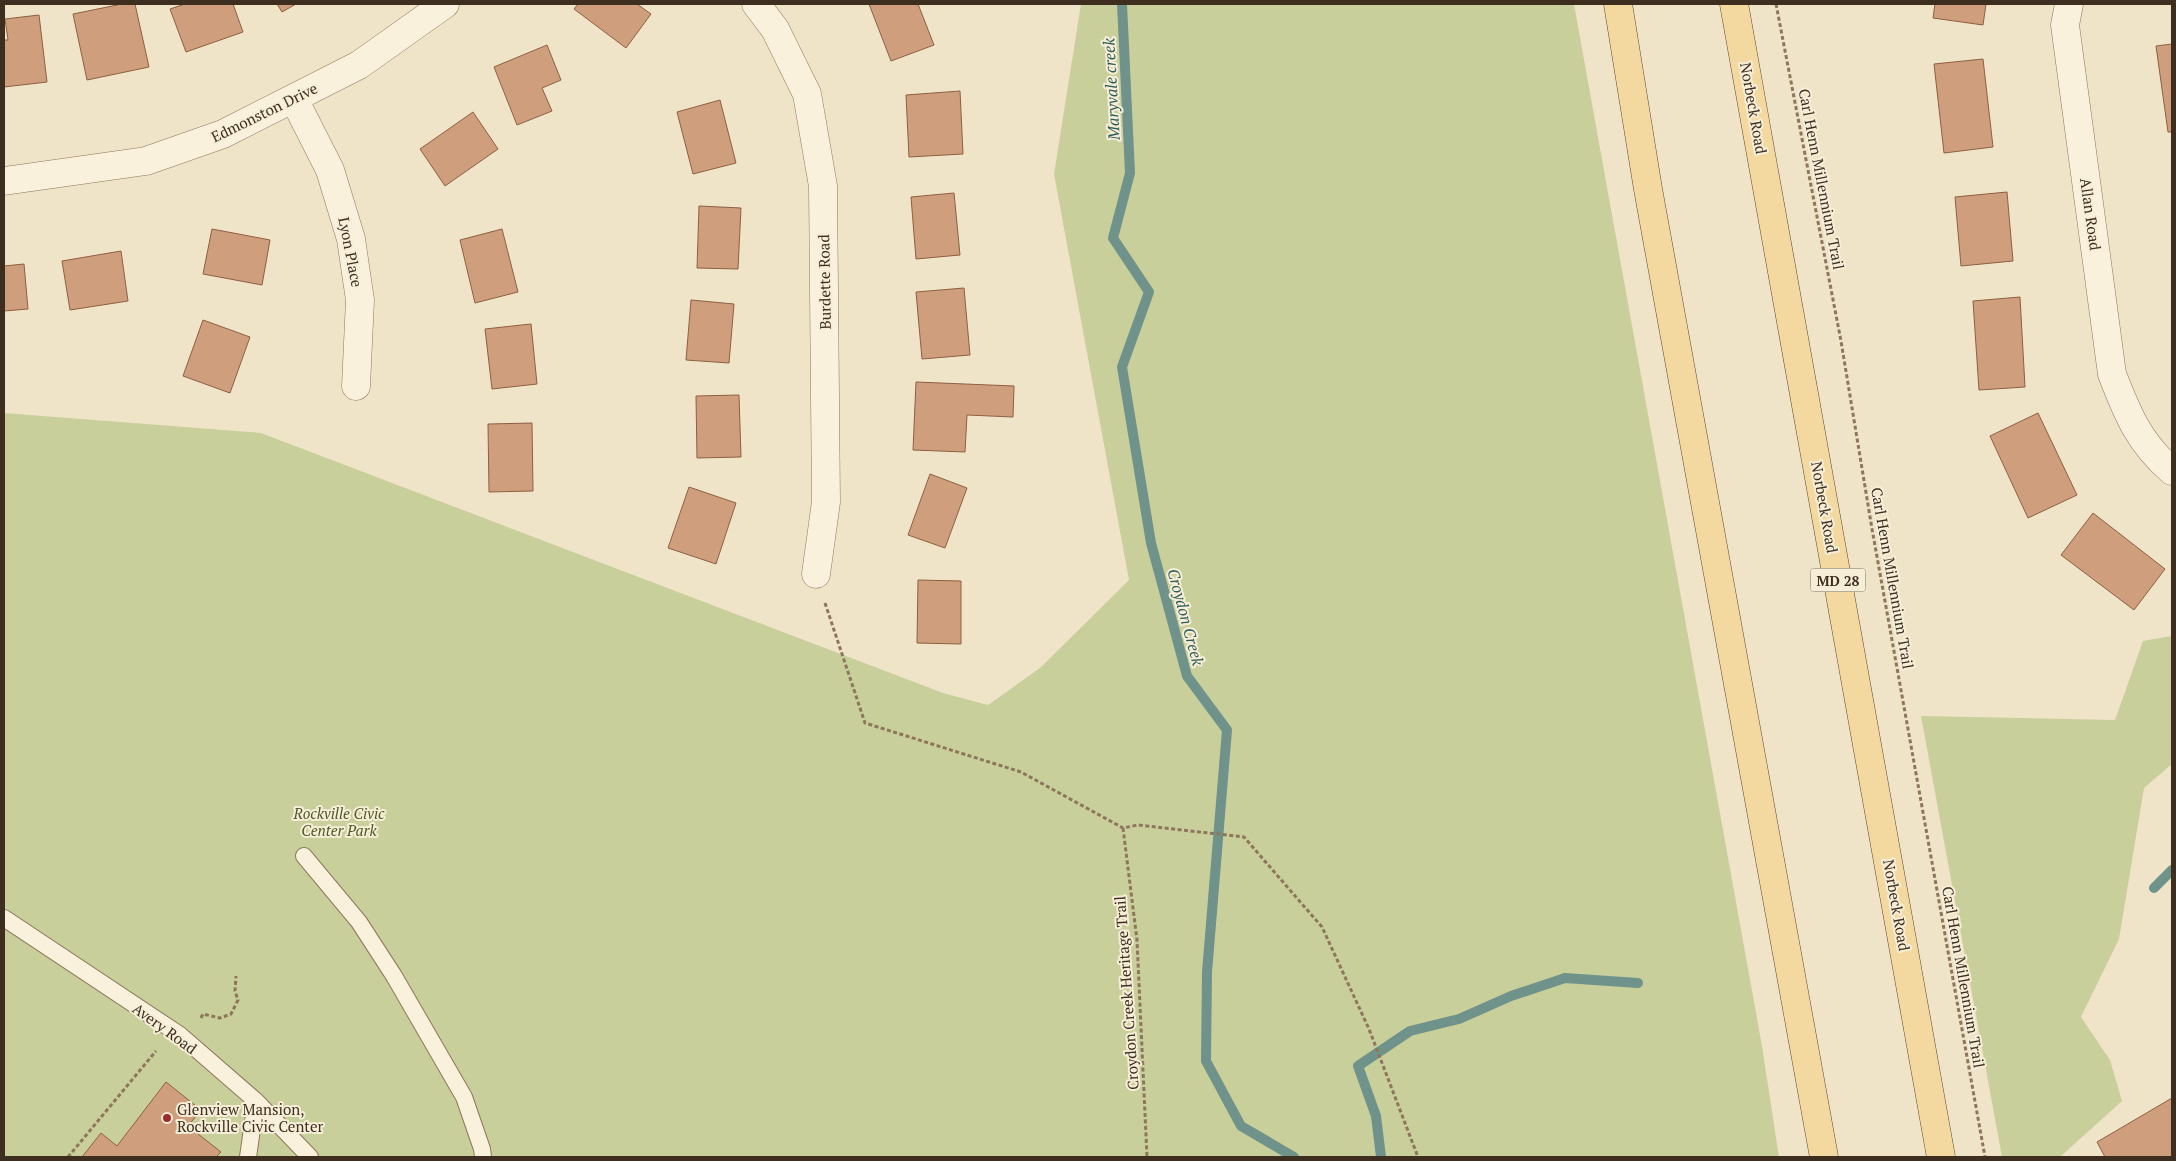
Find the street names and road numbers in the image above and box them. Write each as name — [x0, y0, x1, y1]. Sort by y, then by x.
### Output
street label: Norbeck Road — [1736, 61, 1772, 155]
street label: Edmonston Drive — [208, 78, 320, 146]
street label: Carl Henn Millennium Trail — [1795, 87, 1849, 271]
street label: Allan Road — [2076, 177, 2106, 251]
street label: Lyon Place — [334, 215, 368, 289]
street label: Burdette Road — [813, 234, 835, 330]
street label: Norbeck Road — [1807, 460, 1843, 554]
street label: Carl Henn Millennium Trail — [1867, 486, 1919, 670]
road number: MD 28 — [1810, 568, 1866, 592]
street label: Norbeck Road — [1879, 858, 1915, 952]
street label: Carl Henn Millennium Trail — [1938, 885, 1990, 1069]
street label: Croydon Creek Heritage Trail — [1109, 895, 1143, 1091]
street label: Avery Road — [129, 998, 201, 1058]

